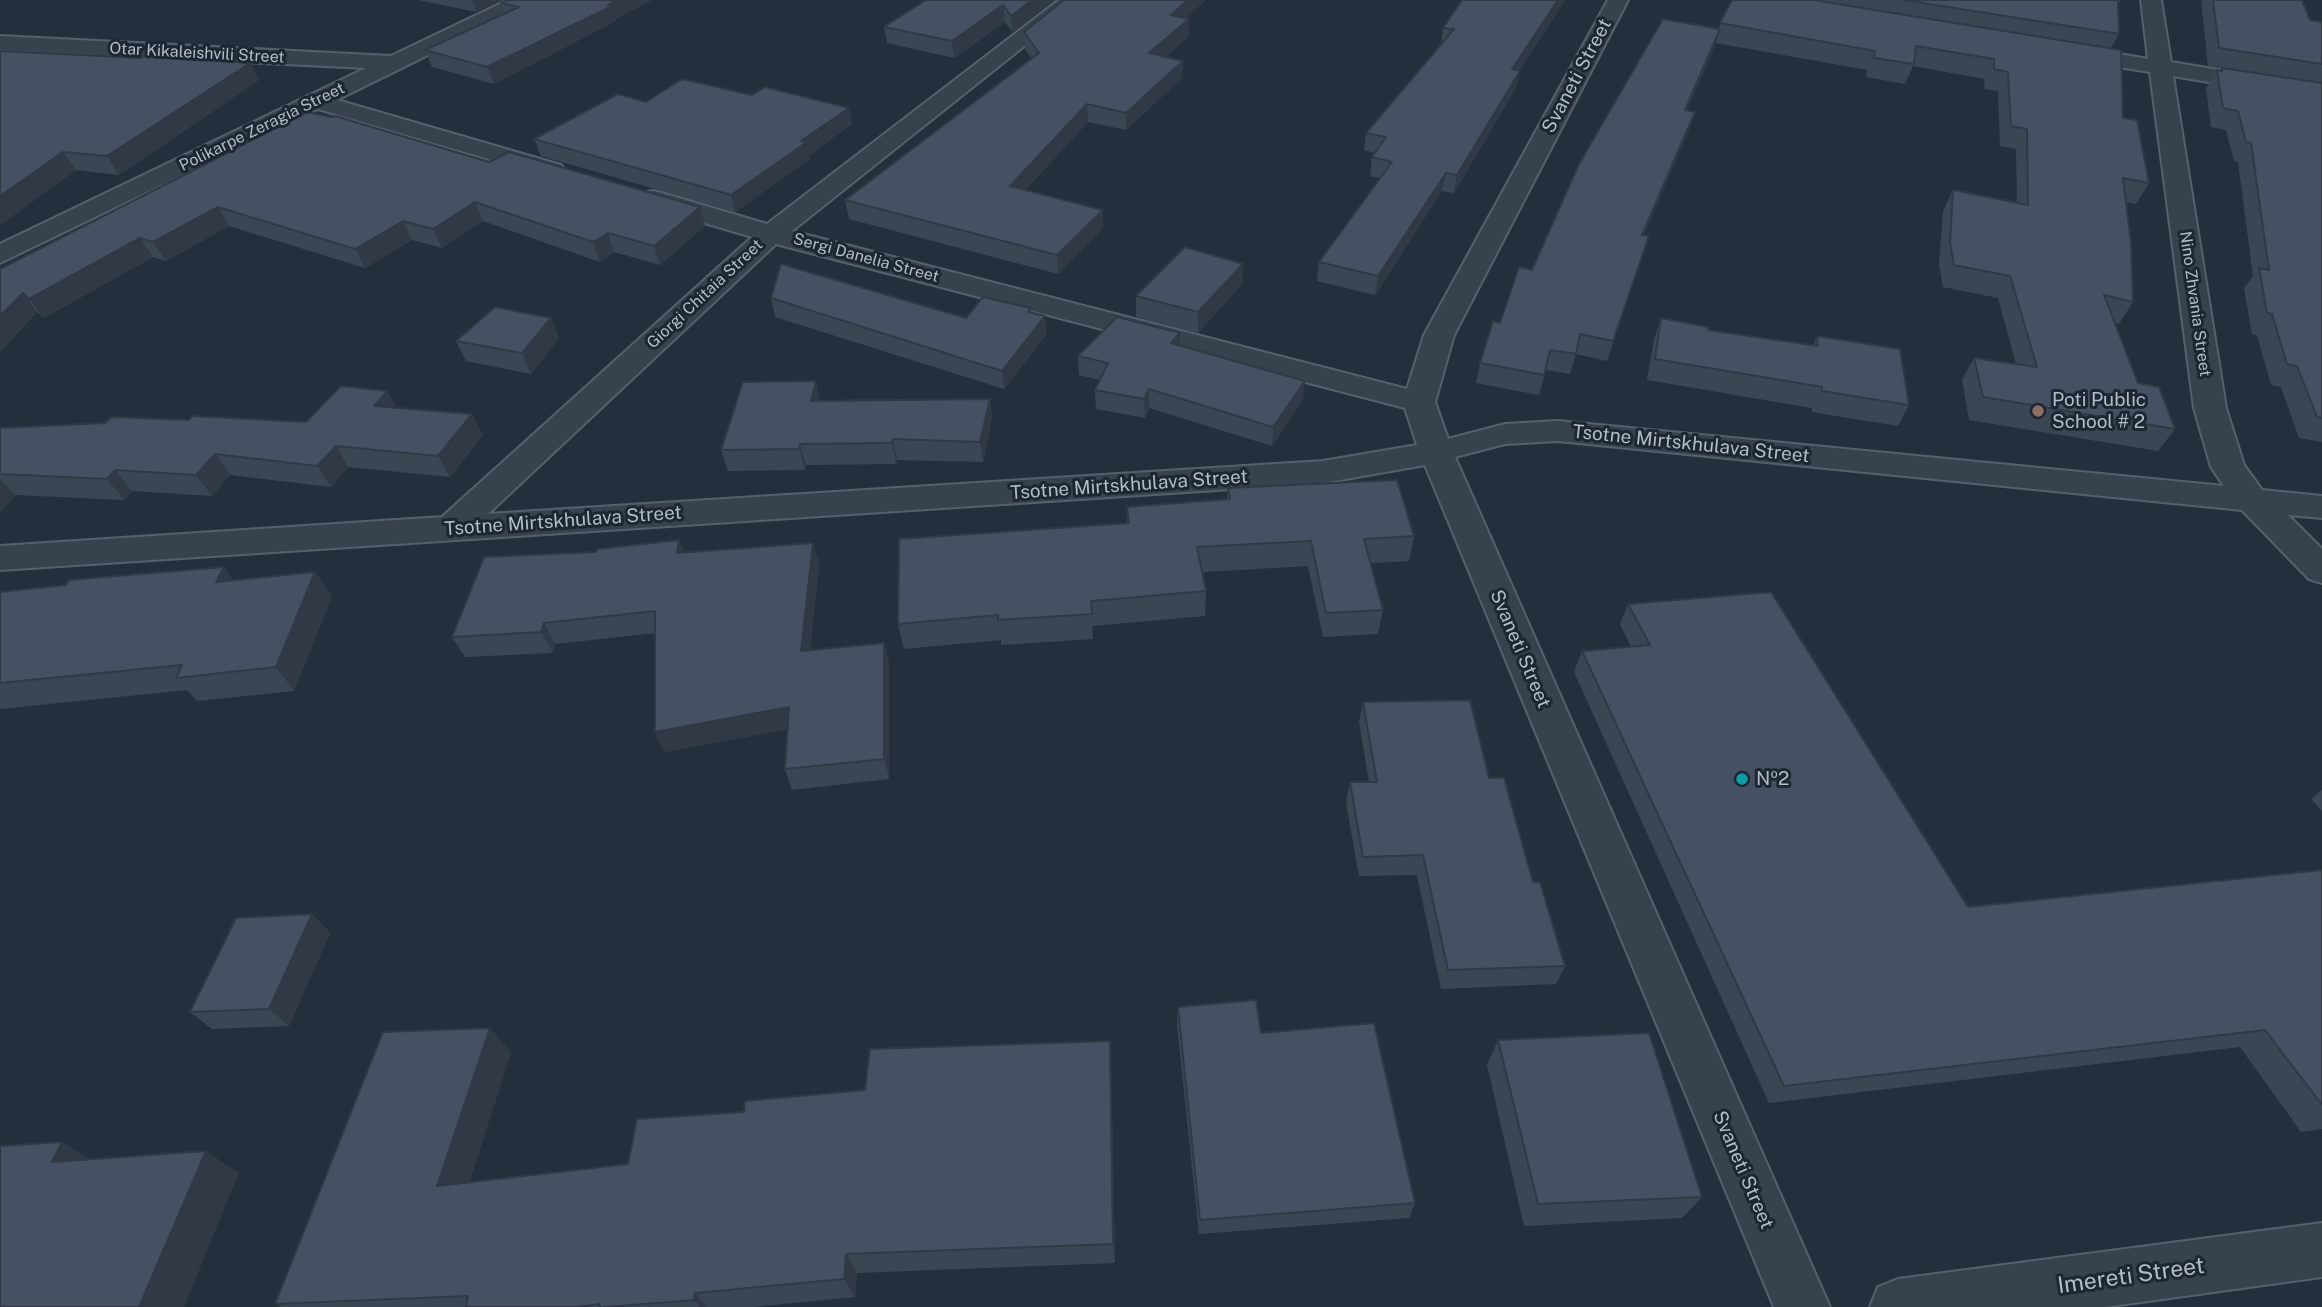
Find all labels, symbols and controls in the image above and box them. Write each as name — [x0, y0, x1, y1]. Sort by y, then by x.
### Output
street label: Svaneti Street — [1537, 15, 1617, 137]
street label: Otar Kikaleishvili Street — [109, 39, 285, 67]
street label: Polikarpe Zeragia Street — [176, 79, 348, 175]
street label: Sergi Danelia Street — [791, 229, 941, 287]
street label: Nino Zhvania Street — [2175, 230, 2215, 378]
street label: Giorgi Chitaia Street — [643, 235, 767, 353]
place label: Poti Public School # 2 — [2052, 389, 2146, 433]
marker: Poti Public School # 2 — [2030, 403, 2046, 419]
street label: Tsotne Mirtskhulava Street — [1571, 420, 1811, 468]
street label: Tsotne Mirtskhulava Street — [1009, 465, 1249, 505]
street label: Tsotne Mirtskhulava Street — [443, 501, 683, 541]
street label: Svaneti Street — [1485, 586, 1555, 712]
place label: №2 — [1756, 768, 1789, 790]
marker: №2 — [1734, 771, 1750, 787]
street label: Svaneti Street — [1708, 1107, 1778, 1233]
street label: Imereti Street — [2056, 1252, 2206, 1300]

